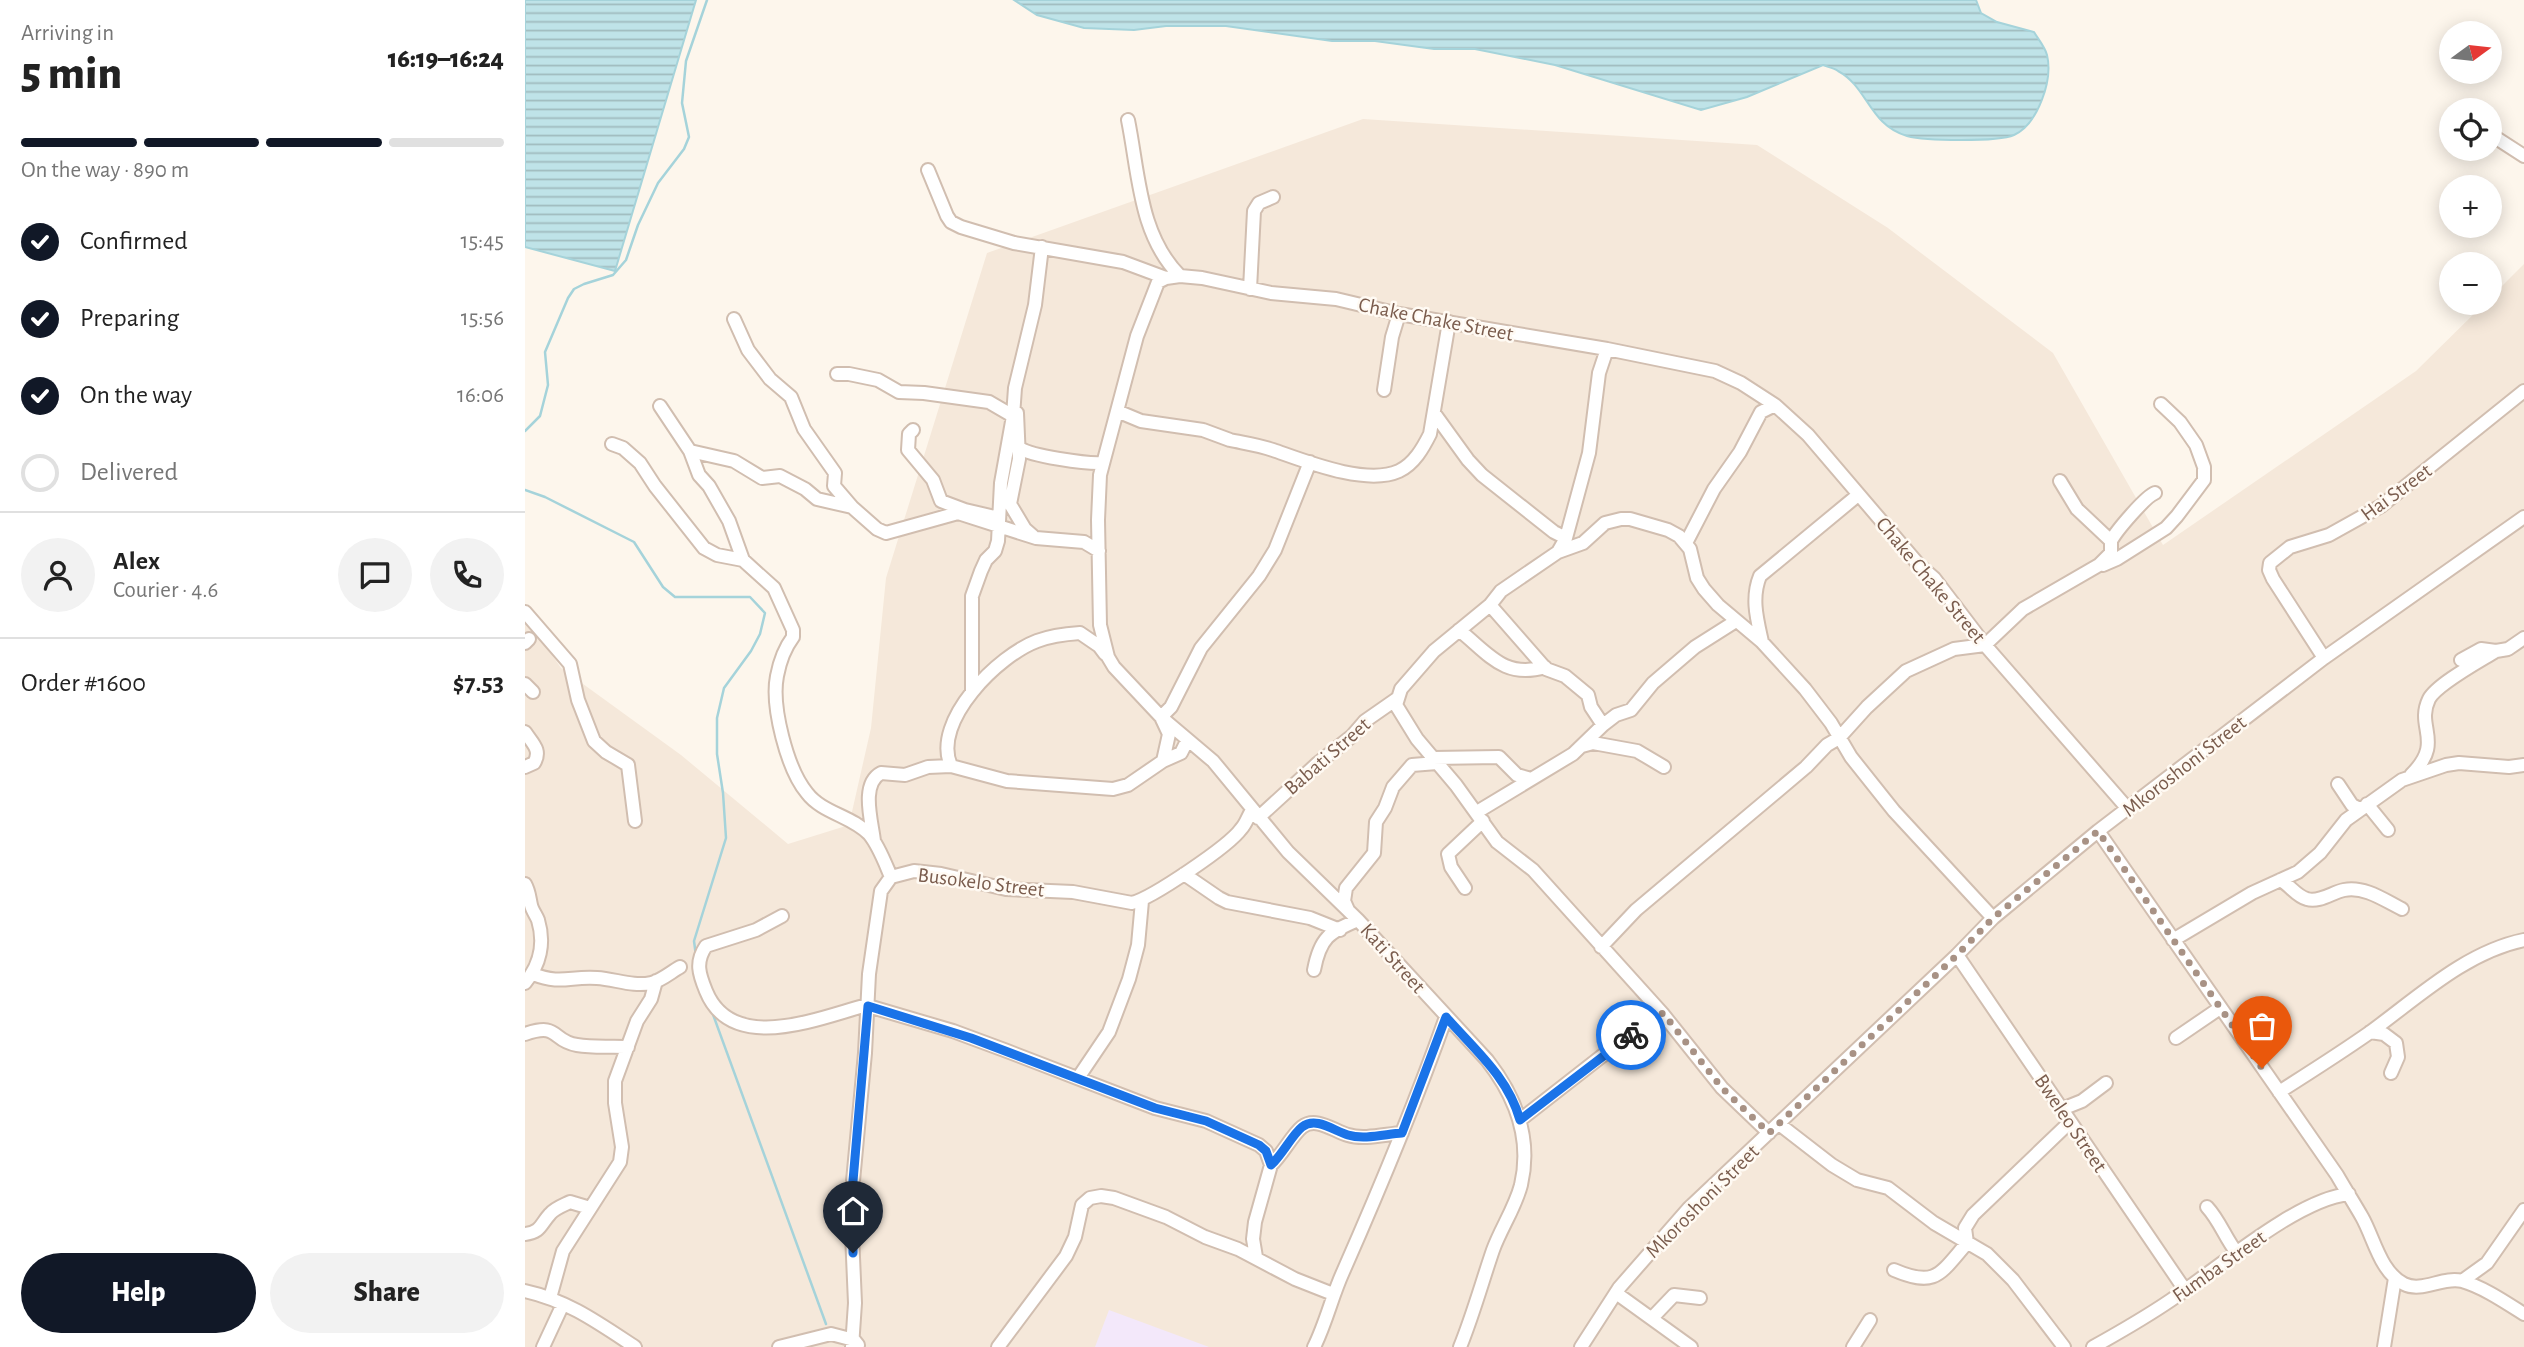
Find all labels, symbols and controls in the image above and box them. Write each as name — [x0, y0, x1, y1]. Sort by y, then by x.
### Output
north arrow — [2439, 21, 2503, 84]
map controls — [2439, 21, 2502, 315]
text: Arriving in — [21, 22, 114, 45]
text: 16:19–16:24 — [388, 46, 504, 72]
text: 5 min — [21, 51, 122, 97]
button: locate — [2439, 98, 2502, 161]
text: On the way · 890 m — [21, 159, 189, 182]
button: + — [2439, 175, 2502, 238]
icon: check — [21, 223, 59, 261]
text: Confirmed — [80, 228, 188, 254]
text: 15:45 — [461, 230, 504, 253]
button: − — [2439, 252, 2502, 315]
street label: Chake Chake Street — [1357, 294, 1515, 345]
icon: check — [21, 300, 59, 338]
text: Preparing — [80, 305, 179, 331]
text: 15:56 — [461, 307, 504, 330]
icon: check — [21, 377, 59, 415]
text: On the way — [80, 382, 192, 408]
text: 16:06 — [457, 384, 504, 407]
text: Delivered — [80, 459, 178, 485]
street label: Hai Street — [2357, 460, 2436, 525]
street label: Chake Chake Street — [1872, 513, 1989, 648]
button: person — [21, 538, 95, 612]
button: chat — [338, 538, 412, 612]
button: phone — [430, 538, 504, 612]
text: Alex — [113, 548, 160, 574]
text: Courier · 4.6 — [113, 579, 218, 602]
text: Order #1600 — [21, 670, 146, 696]
text: $7.53 — [453, 670, 504, 696]
street label: Mkoroshoni Street — [2119, 712, 2250, 821]
street label: Babati Street — [1280, 713, 1375, 799]
street label: Busokelo Street — [916, 864, 1046, 901]
street label: Kati Street — [1356, 919, 1429, 997]
pin — [2232, 996, 2292, 1068]
courier — [1596, 1000, 1666, 1070]
icon: bag — [2243, 1007, 2281, 1045]
icon: bike — [1612, 1016, 1650, 1054]
street label: Bweleo Street — [2030, 1071, 2111, 1176]
street label: Mkoroshoni Street — [1642, 1140, 1763, 1262]
pin — [823, 1181, 883, 1253]
icon: home — [834, 1192, 872, 1230]
street label: Fumba Street — [2169, 1226, 2270, 1306]
button: Help — [21, 1253, 256, 1333]
button: Share — [270, 1253, 504, 1333]

